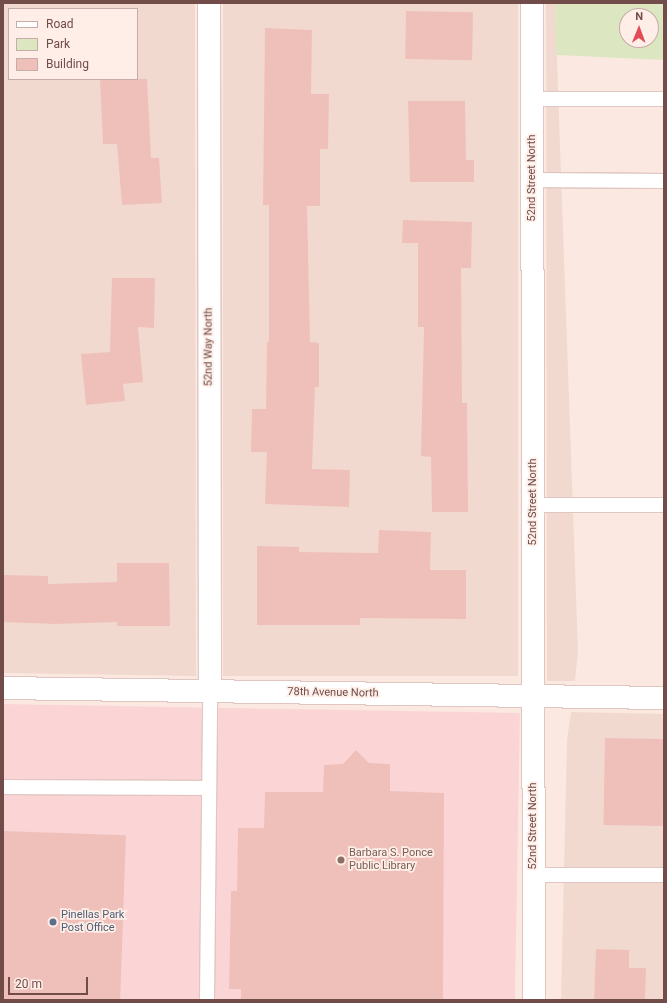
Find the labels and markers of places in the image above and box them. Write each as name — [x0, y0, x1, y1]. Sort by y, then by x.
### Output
place label: Barbara S. Ponce Public Library — [349, 847, 433, 873]
marker: Barbara S. Ponce Public Library — [336, 855, 346, 865]
place label: Pinellas Park Post Office — [61, 909, 124, 935]
marker: Pinellas Park Post Office — [48, 917, 58, 927]

